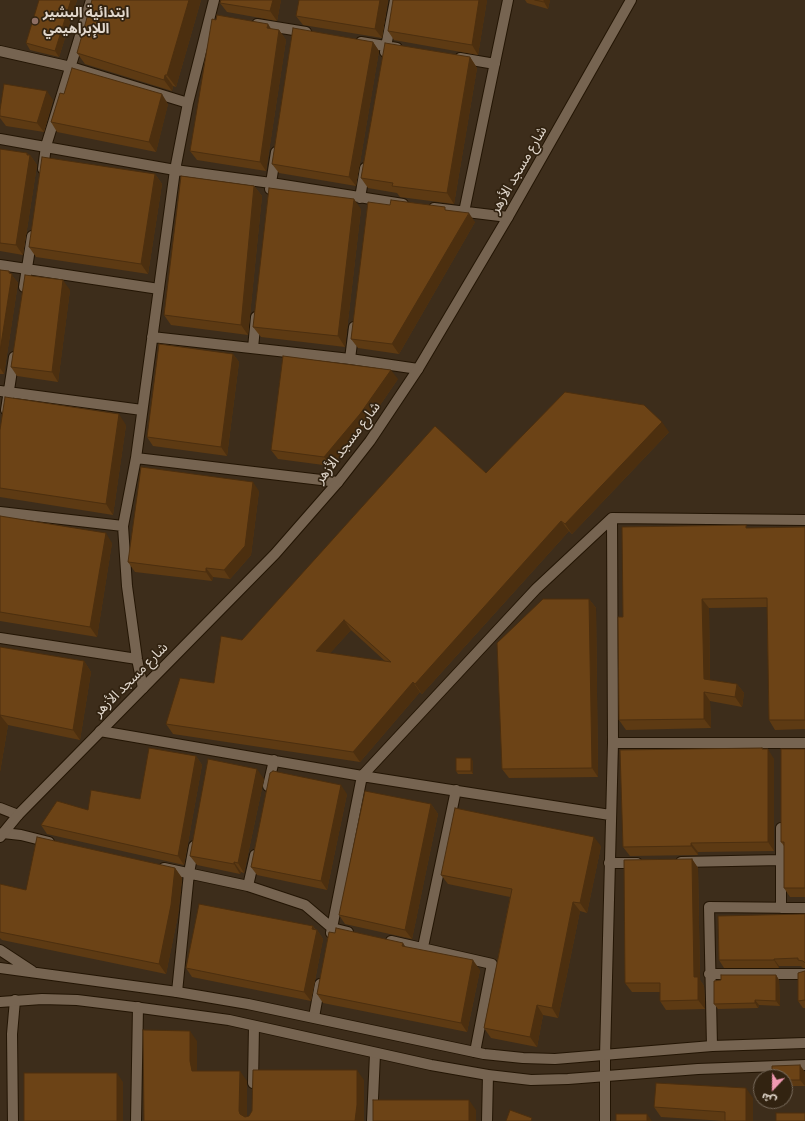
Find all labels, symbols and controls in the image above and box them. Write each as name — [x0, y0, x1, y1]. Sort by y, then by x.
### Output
place label: ابتدائية البشير اللإبراهيمي — [43, 5, 129, 38]
marker: ابتدائية البشير اللإبراهيمي — [30, 16, 40, 26]
street label: شارع مسجد الأزهر — [487, 123, 551, 217]
street label: شارع مسجد الأزهر — [312, 399, 384, 487]
street label: شارع مسجد الأزهر — [90, 639, 172, 721]
north arrow — [753, 1069, 793, 1109]
text: ش — [759, 1090, 778, 1109]

